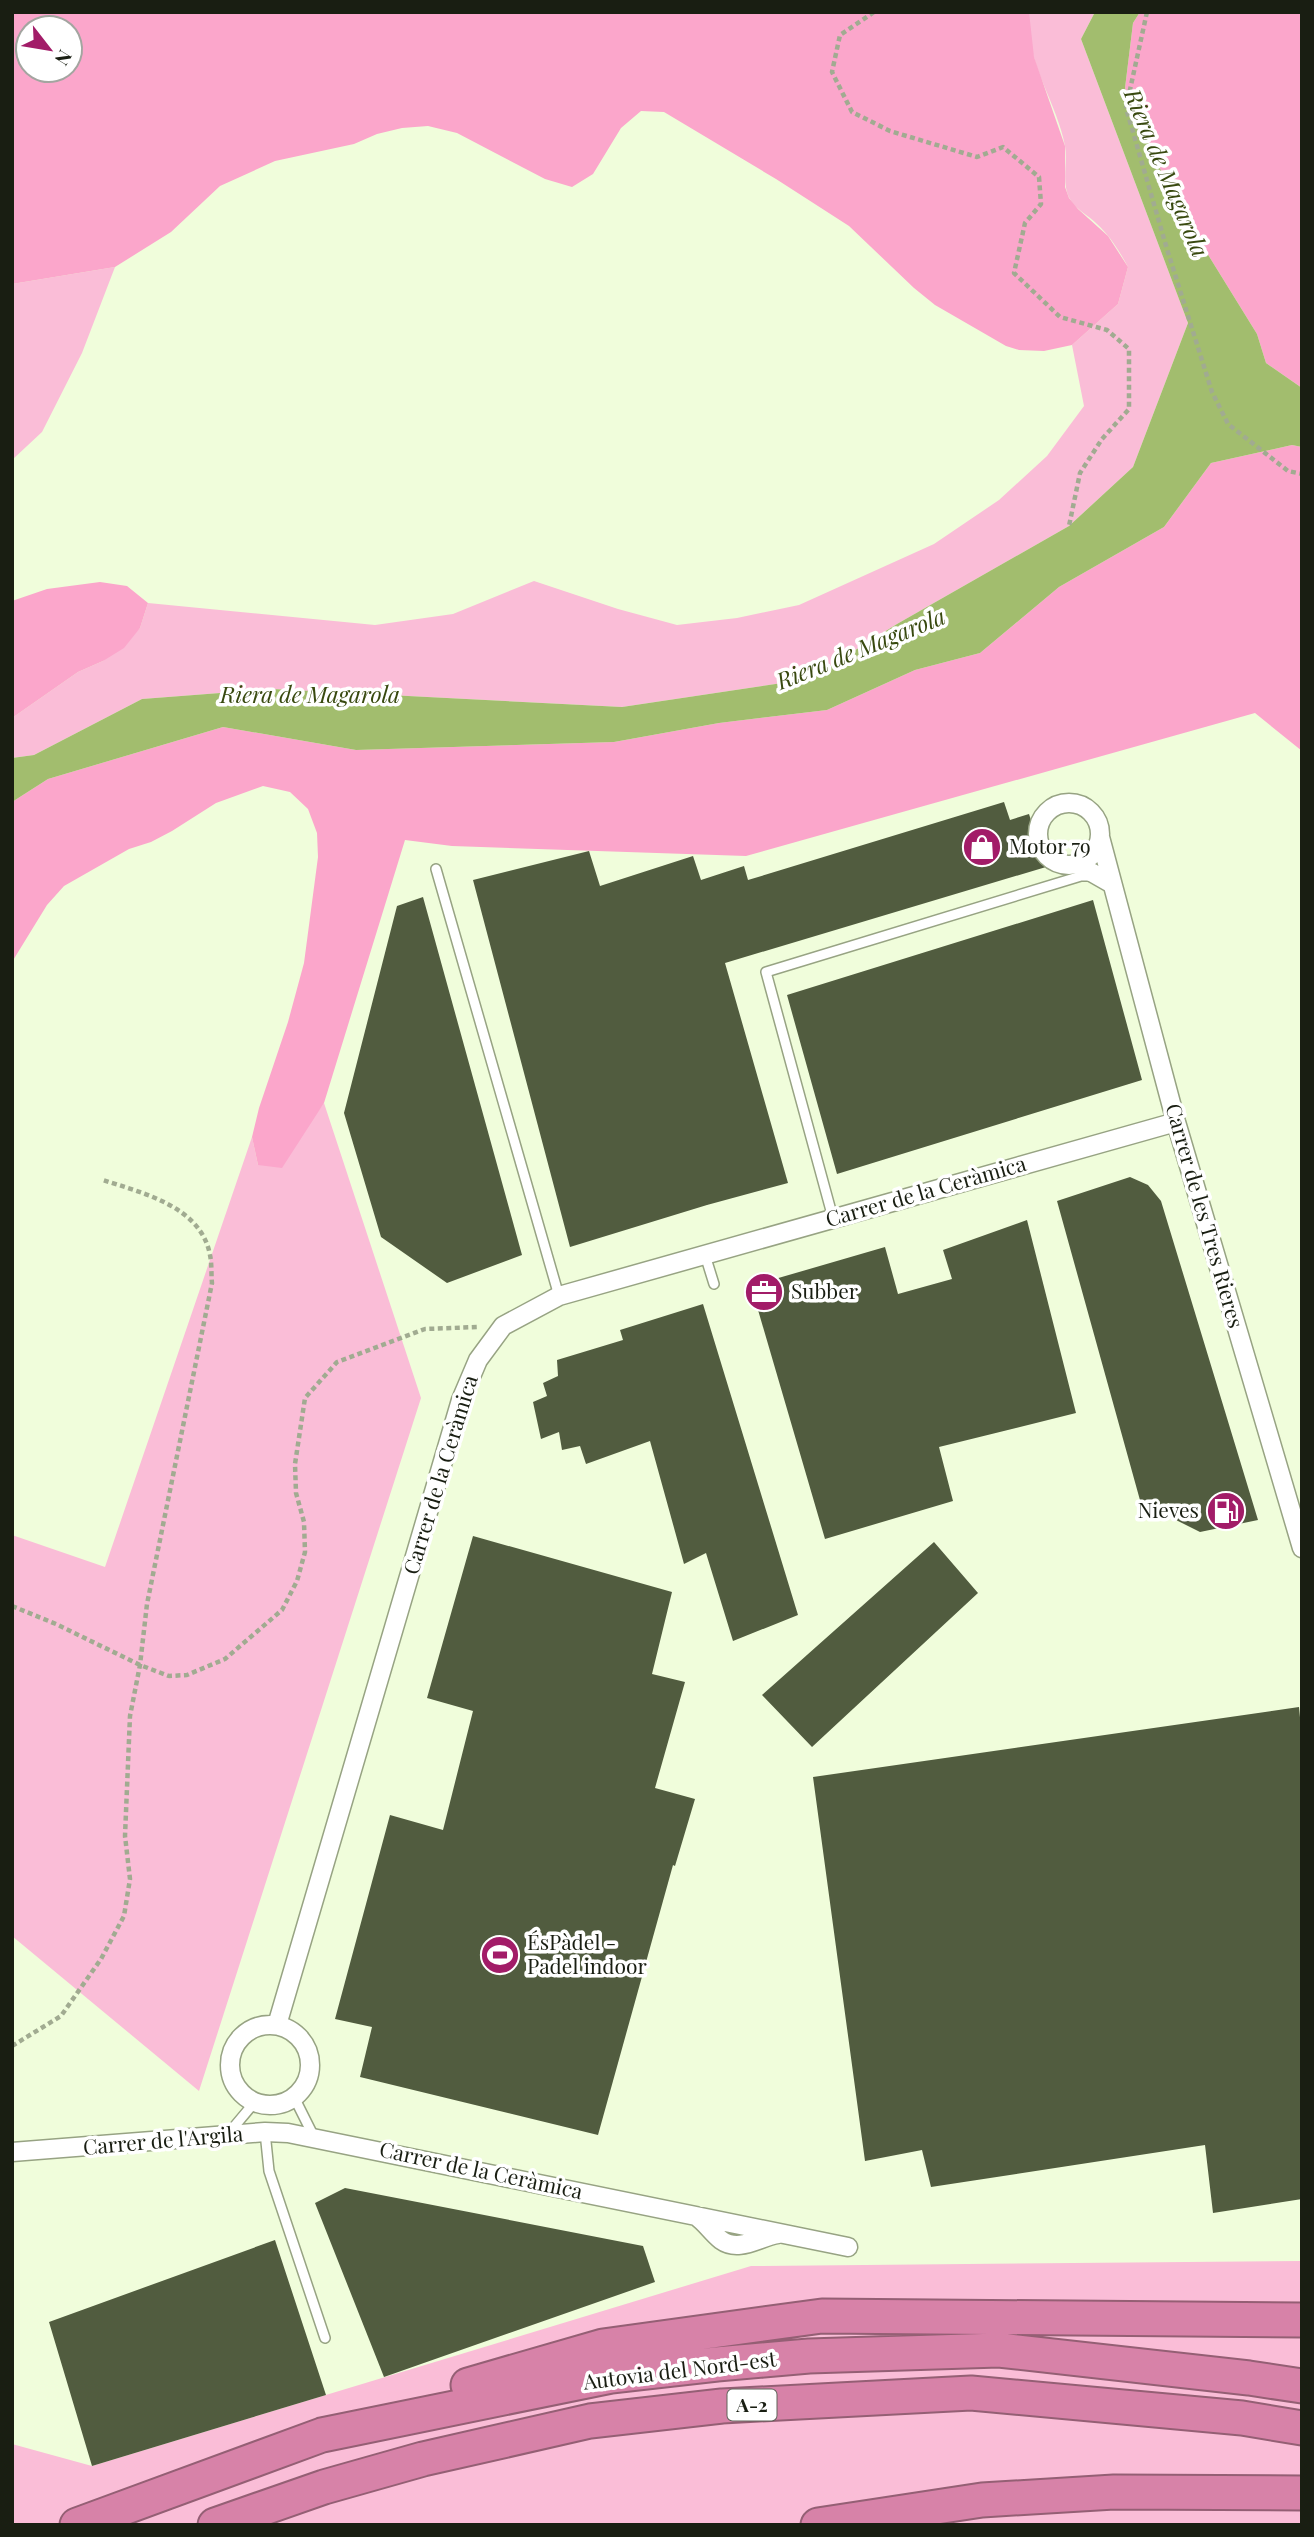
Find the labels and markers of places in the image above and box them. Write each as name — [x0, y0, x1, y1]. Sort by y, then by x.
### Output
shop icon: Motor 79 — [961, 826, 1003, 868]
place label: Motor 79 — [1009, 831, 1091, 859]
office icon: Subber — [743, 1271, 785, 1313]
place label: Subber — [791, 1276, 859, 1304]
fuel station icon: Nieves — [1205, 1490, 1247, 1532]
place label: Nieves — [1138, 1495, 1199, 1523]
place label: ÉsPàdel - Padel indoor — [527, 1927, 648, 1979]
sports icon: ÉsPàdel - Padel indoor — [479, 1934, 521, 1976]

